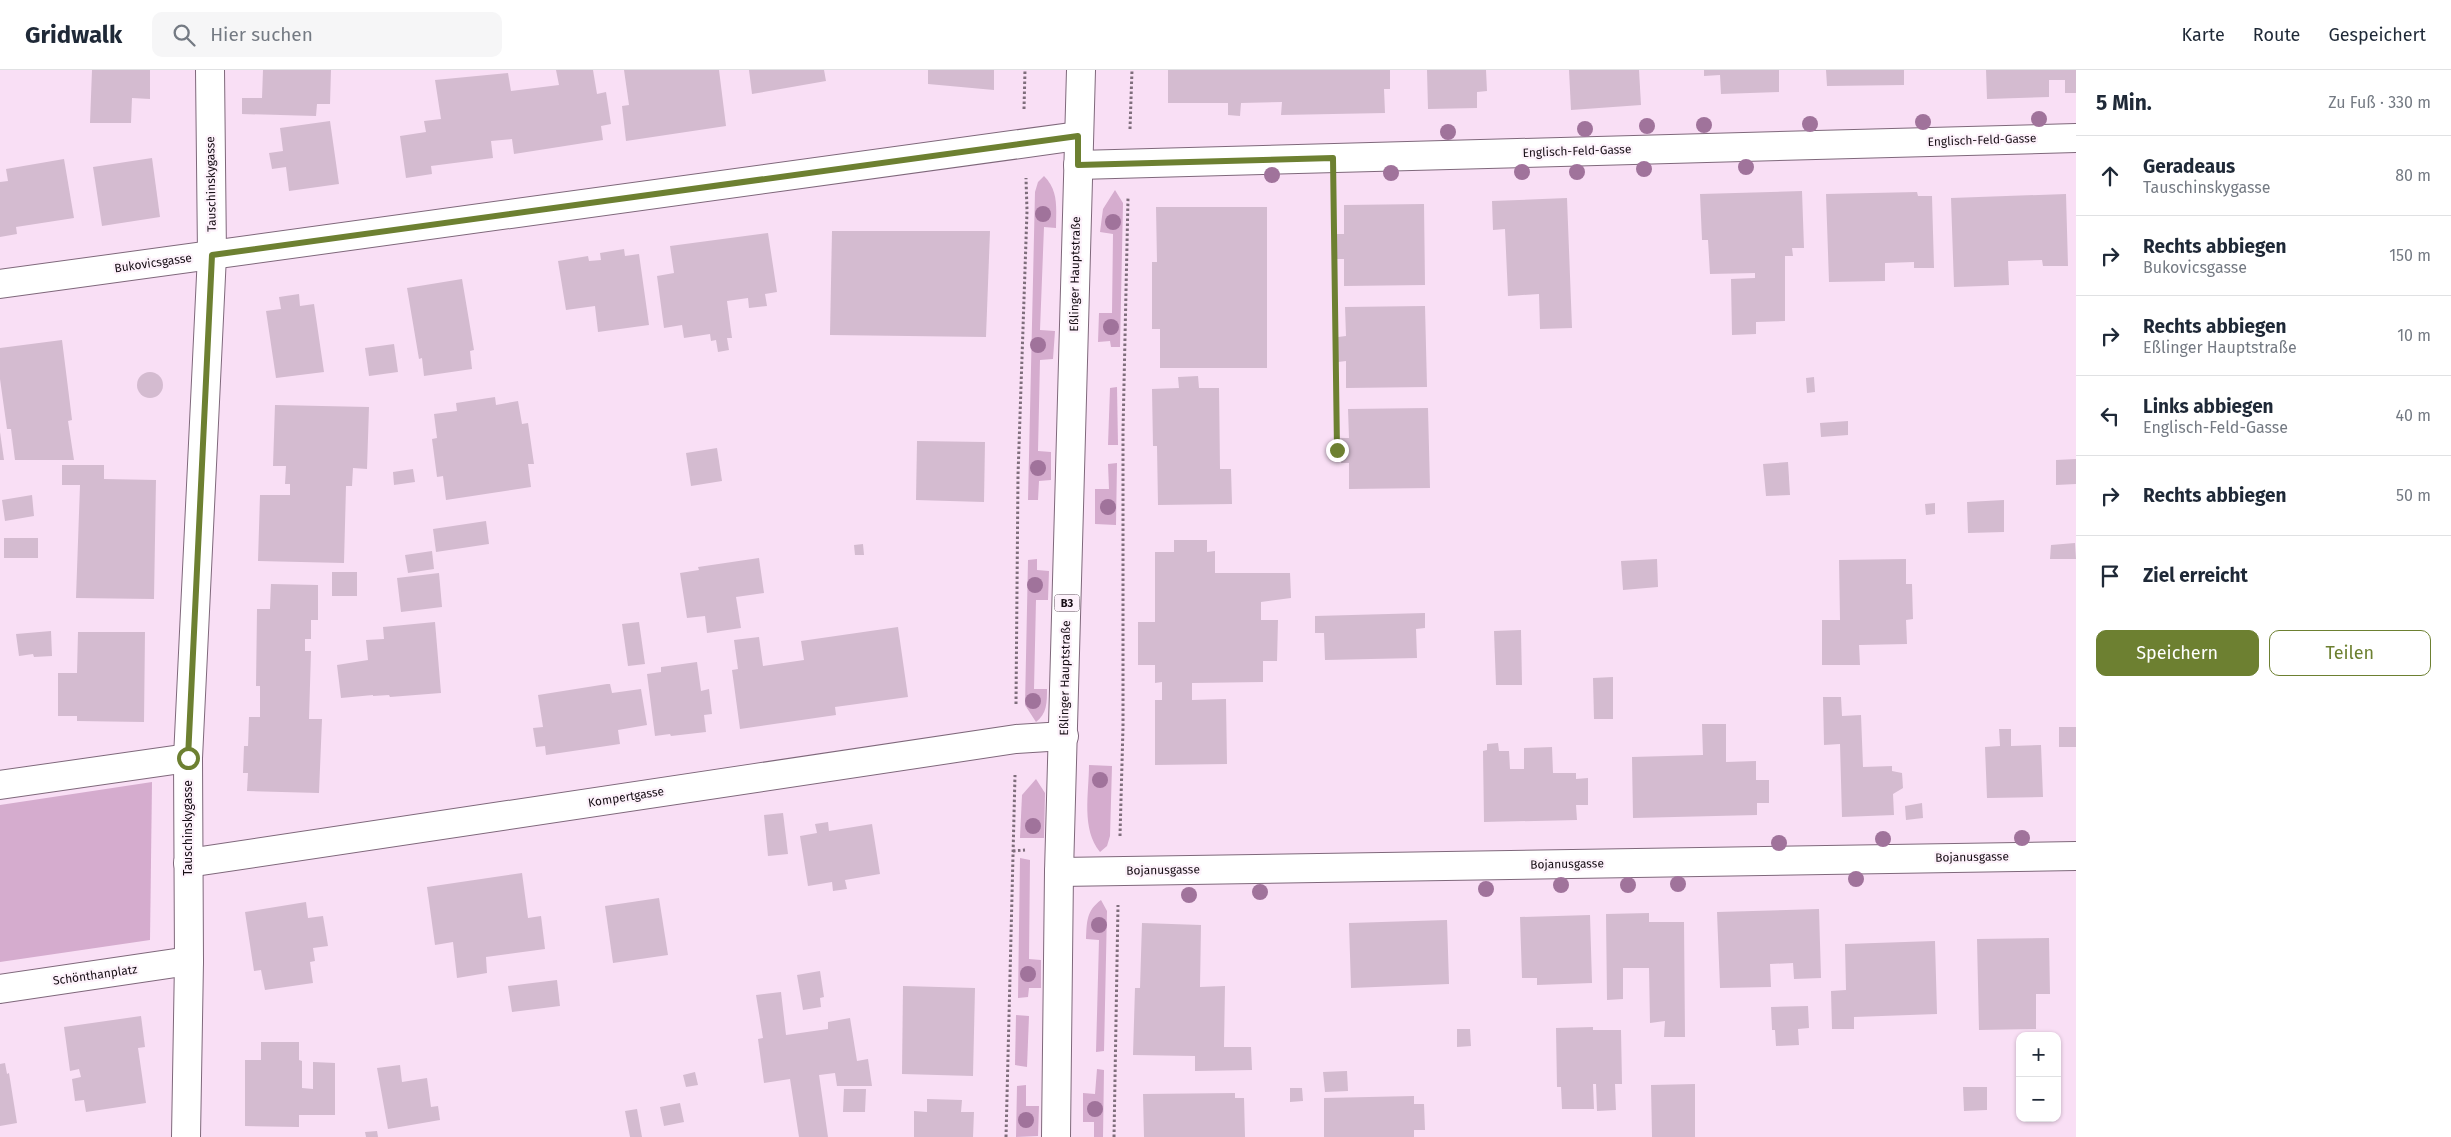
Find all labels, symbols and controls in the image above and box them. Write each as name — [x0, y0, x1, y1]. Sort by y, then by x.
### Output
search box — [152, 12, 502, 57]
text: Gridwalk — [25, 21, 122, 49]
icon: search — [170, 21, 198, 49]
text: Hier suchen — [210, 23, 313, 46]
text: Karte — [2182, 24, 2225, 46]
text: Route — [2253, 24, 2300, 46]
text: Gespeichert — [2328, 24, 2426, 46]
text: 5 Min. — [2096, 90, 2152, 116]
text: Zu Fuß · 330 m — [2328, 93, 2431, 112]
street label: Englisch-Feld-Gasse — [1927, 131, 2037, 149]
street label: Tauschinskygasse — [203, 136, 219, 232]
street label: Englisch-Feld-Gasse — [1522, 142, 1632, 160]
text: Geradeaus — [2143, 155, 2235, 178]
icon: ahead — [2096, 162, 2124, 190]
text: 80 m — [2395, 166, 2431, 185]
text: Tauschinskygasse — [2143, 178, 2270, 197]
street label: Eßlinger Hauptstraße — [1067, 216, 1083, 332]
text: Rechts abbiegen — [2143, 235, 2286, 258]
icon: right — [2096, 242, 2124, 270]
text: 150 m — [2389, 246, 2431, 265]
street label: Bukovicsgasse — [113, 251, 193, 275]
text: Bukovicsgasse — [2143, 258, 2247, 277]
text: Rechts abbiegen — [2143, 315, 2286, 338]
icon: right — [2096, 322, 2124, 350]
text: 10 m — [2397, 326, 2431, 345]
text: Eßlinger Hauptstraße — [2143, 338, 2297, 357]
text: Links abbiegen — [2143, 395, 2274, 418]
icon: left — [2096, 402, 2124, 430]
text: 40 m — [2396, 406, 2431, 425]
text: Englisch-Feld-Gasse — [2143, 418, 2288, 437]
route end — [1326, 439, 1349, 462]
icon: right — [2096, 482, 2124, 510]
text: Rechts abbiegen — [2143, 484, 2286, 507]
text: 50 m — [2396, 486, 2431, 505]
icon: arrive — [2096, 562, 2124, 590]
text: Ziel erreicht — [2143, 564, 2248, 587]
road number: B3 — [1054, 594, 1080, 612]
street label: Eßlinger Hauptstraße — [1057, 620, 1073, 736]
button: Speichern — [2096, 630, 2259, 676]
button: Teilen — [2269, 630, 2431, 676]
route start — [177, 747, 200, 770]
street label: Tauschinskygasse — [181, 780, 195, 876]
street label: Kompertgasse — [587, 784, 665, 810]
street label: Bojanusgasse — [1935, 849, 2009, 865]
street label: Bojanusgasse — [1530, 856, 1604, 872]
street label: Bojanusgasse — [1126, 862, 1200, 878]
street label: Schönthanplatz — [52, 962, 138, 988]
map controls — [2016, 1032, 2061, 1122]
button: + — [2016, 1032, 2061, 1077]
button: − — [2016, 1077, 2061, 1122]

